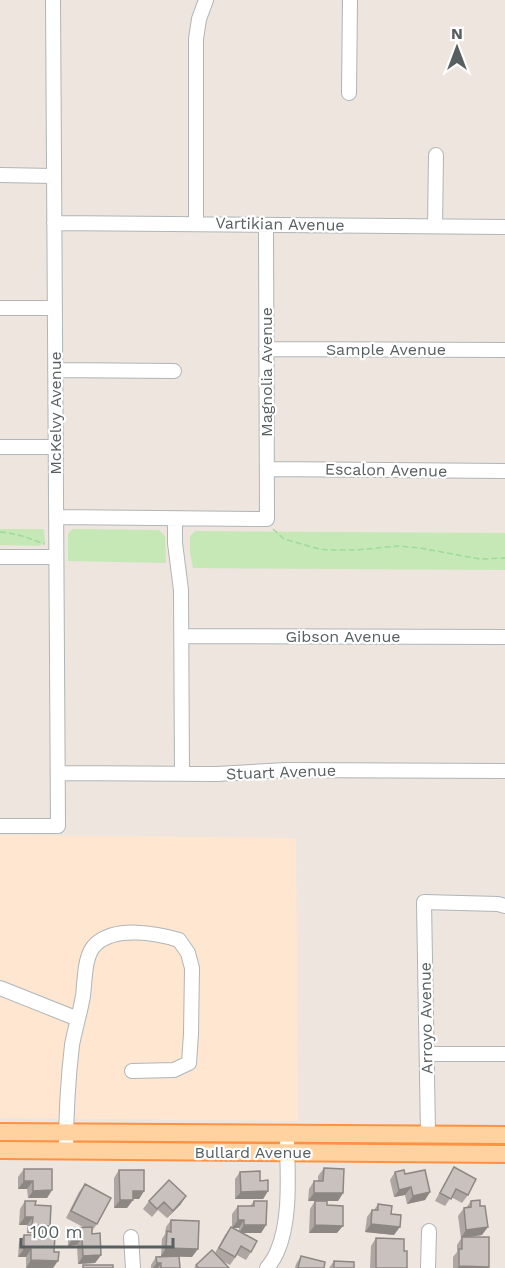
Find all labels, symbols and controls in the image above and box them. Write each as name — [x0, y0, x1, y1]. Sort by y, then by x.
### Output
north arrow — [427, 18, 487, 78]
text: N — [451, 24, 463, 43]
street label: Vartikian Avenue — [215, 213, 345, 235]
street label: Magnolia Avenue — [257, 307, 276, 437]
street label: Sample Avenue — [326, 340, 446, 359]
street label: McKelvy Avenue — [46, 351, 65, 475]
street label: Escalon Avenue — [325, 459, 447, 481]
street label: Gibson Avenue — [285, 627, 401, 646]
street label: Stuart Avenue — [226, 761, 336, 783]
street label: Arroyo Avenue — [416, 962, 436, 1074]
street label: Bullard Avenue — [195, 1143, 311, 1162]
scale bar — [21, 1211, 172, 1249]
text: 100 m — [30, 1221, 83, 1242]

